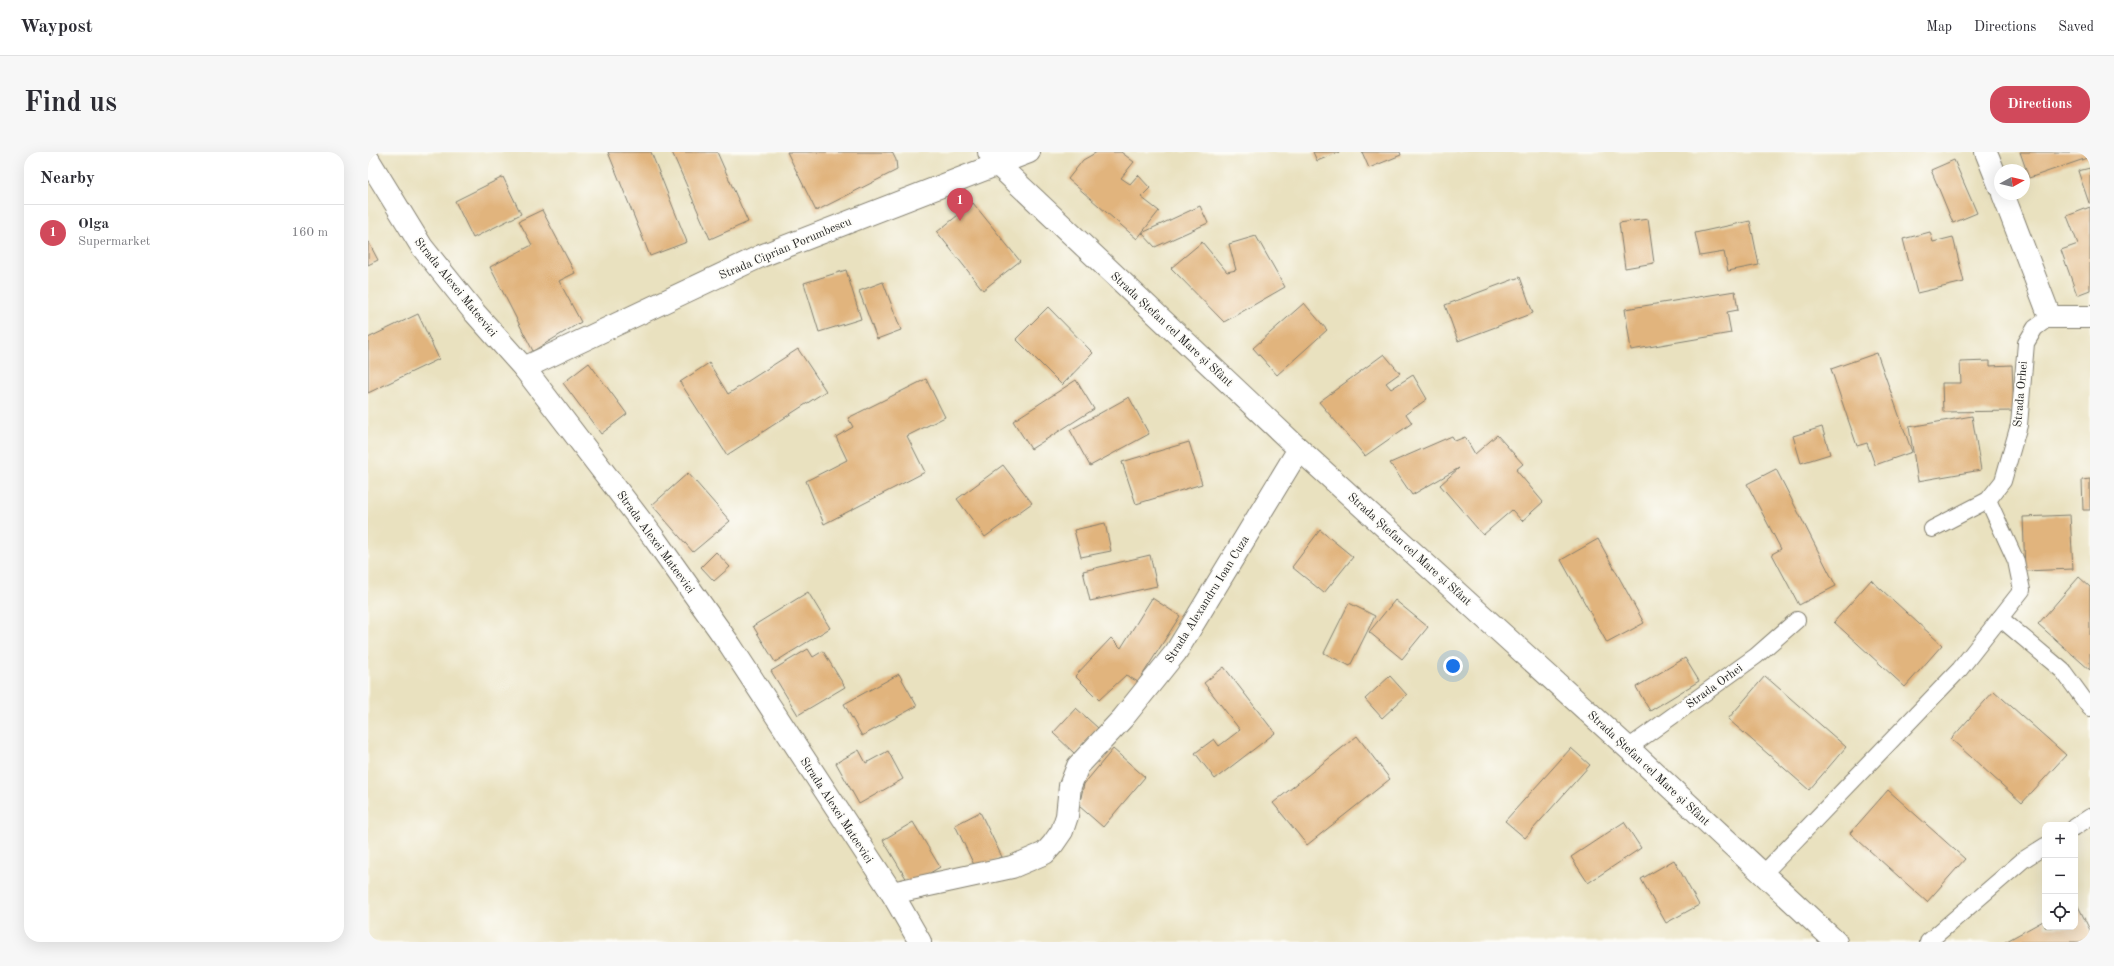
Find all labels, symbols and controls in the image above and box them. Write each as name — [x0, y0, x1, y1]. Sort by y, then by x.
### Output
text: Waypost — [20, 18, 93, 37]
text: Map — [1926, 20, 1952, 34]
text: Directions — [1974, 20, 2036, 34]
text: Saved — [2058, 20, 2094, 34]
button: Directions — [1990, 86, 2090, 123]
text: Find us — [24, 90, 117, 118]
north arrow — [1994, 164, 2030, 200]
text: Nearby — [40, 170, 95, 187]
pin: 1 — [947, 188, 973, 221]
street label: Strada Ciprian Porumbescu — [718, 215, 854, 282]
text: Olga — [78, 217, 109, 232]
text: 1 — [49, 226, 57, 239]
text: 160 m — [291, 226, 328, 239]
text: Supermarket — [78, 235, 150, 248]
street label: Strada Alexei Mateevici — [412, 236, 499, 339]
street label: Strada Ștefan cel Mare și Sfânt — [1108, 270, 1235, 389]
street label: Strada Orhei — [2012, 360, 2030, 428]
street label: Strada Alexei Mateevici — [614, 489, 696, 596]
street label: Strada Ștefan cel Mare și Sfânt — [1345, 491, 1473, 608]
street label: Strada Alexandru Ioan Cuza — [1164, 534, 1252, 665]
your location — [1443, 656, 1463, 676]
street label: Strada Orhei — [1684, 662, 1745, 711]
street label: Strada Ștefan cel Mare și Sfânt — [1585, 709, 1712, 828]
street label: Strada Alexei Mateevici — [798, 756, 875, 866]
map controls — [2042, 822, 2078, 930]
button: + — [2042, 822, 2078, 858]
button: − — [2042, 858, 2078, 894]
button: locate — [2042, 894, 2078, 930]

